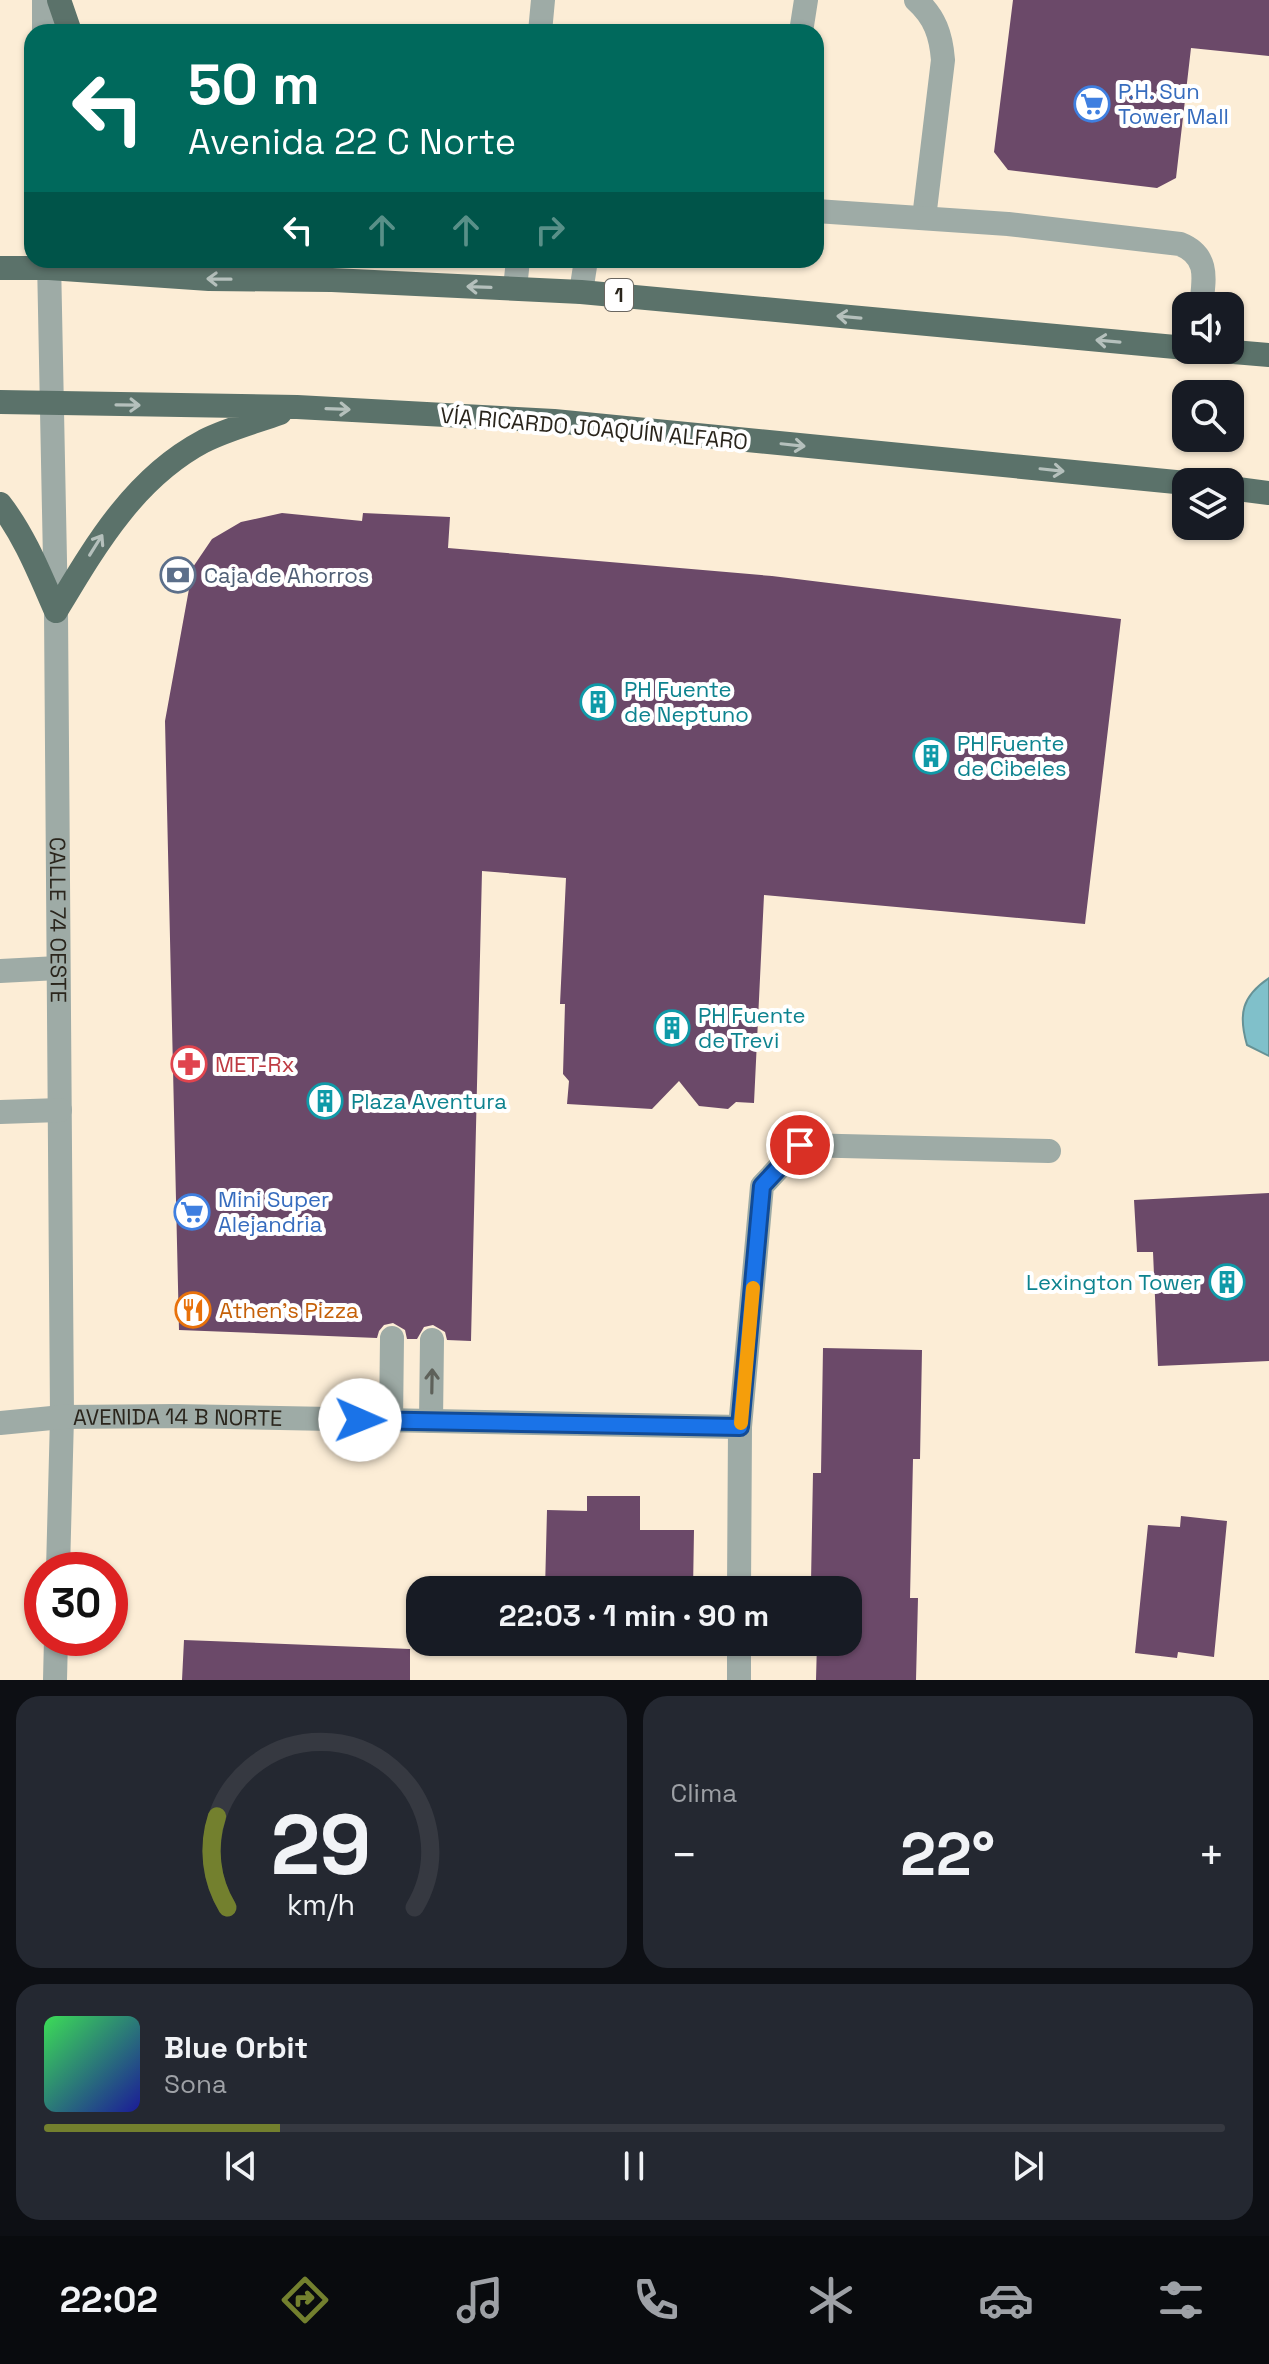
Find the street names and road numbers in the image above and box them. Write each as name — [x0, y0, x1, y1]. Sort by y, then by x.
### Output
road number: 1 — [605, 279, 633, 311]
street label: VÍA RICARDO JOAQUÍN ALFARO — [439, 401, 749, 455]
street label: CALLE 74 OESTE — [44, 837, 73, 1003]
street label: AVENIDA 14 B NORTE — [73, 1402, 283, 1432]

